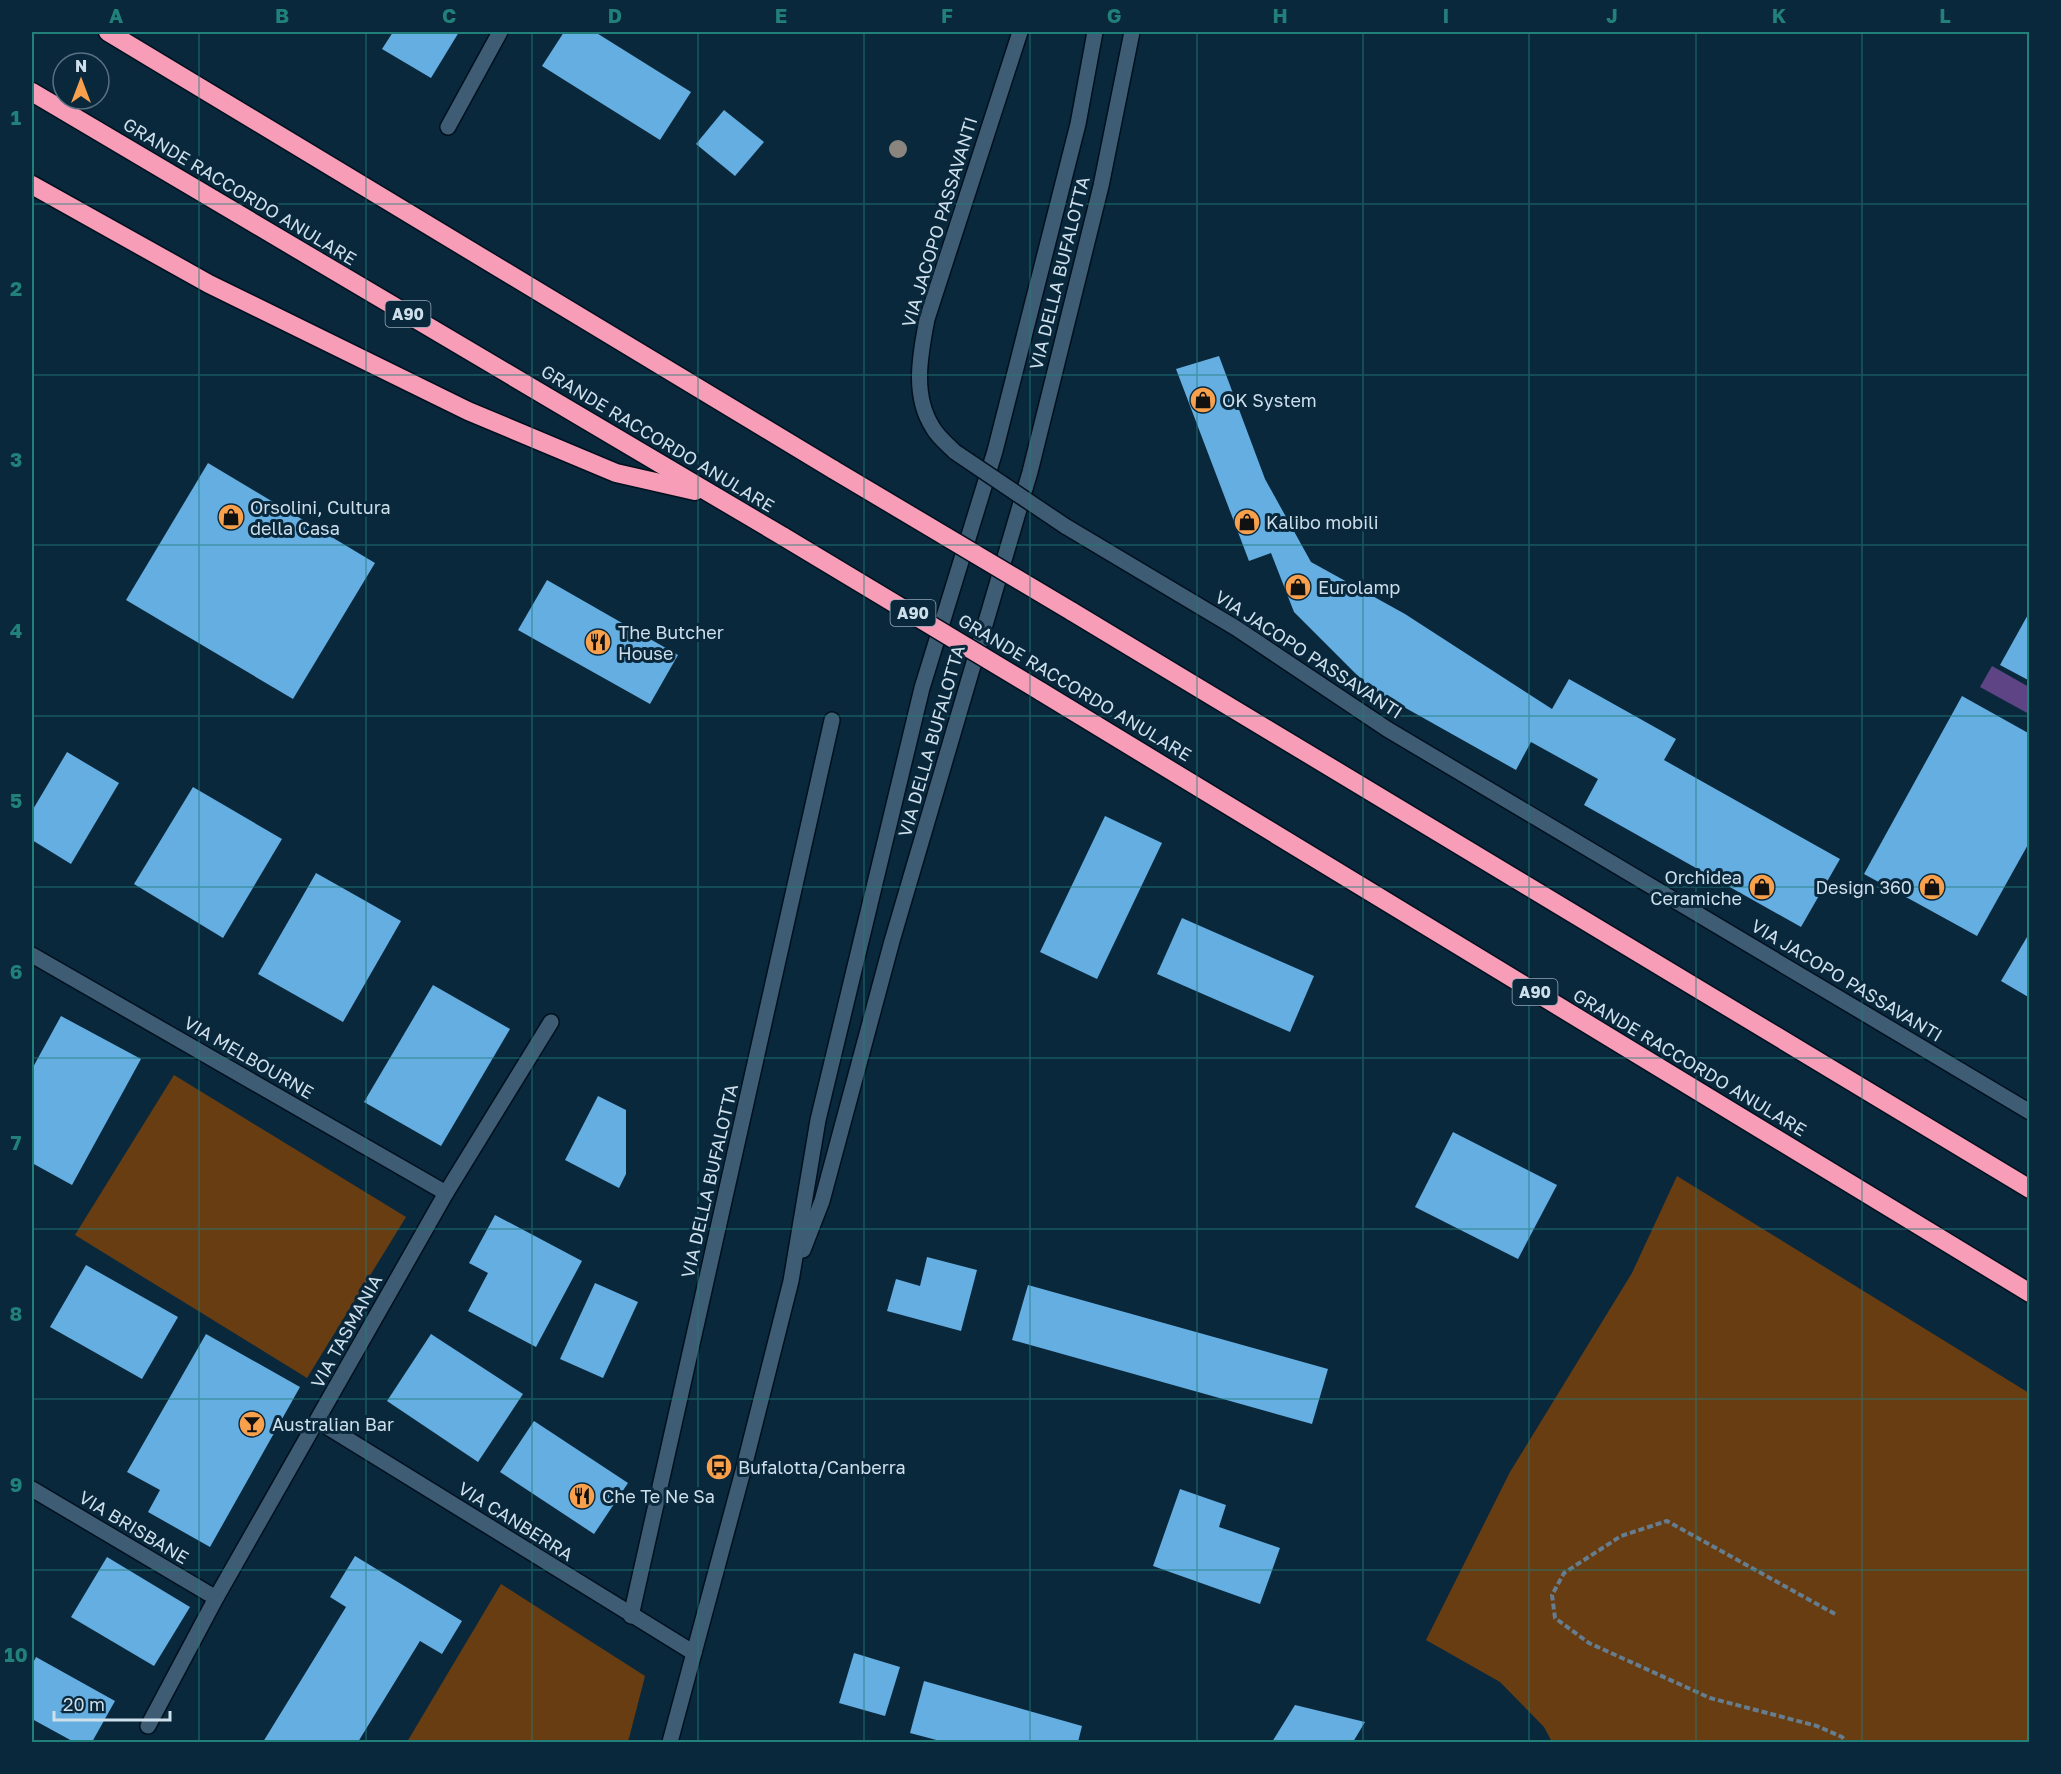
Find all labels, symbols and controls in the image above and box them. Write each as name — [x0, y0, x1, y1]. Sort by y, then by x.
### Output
text: A — [109, 3, 123, 27]
text: B — [275, 3, 289, 27]
text: C — [442, 3, 456, 27]
text: D — [608, 3, 622, 27]
text: E — [775, 3, 787, 27]
text: F — [941, 3, 953, 27]
text: G — [1107, 3, 1121, 27]
text: H — [1272, 3, 1288, 27]
text: I — [1443, 3, 1449, 27]
text: J — [1606, 3, 1618, 27]
text: K — [1772, 3, 1787, 27]
text: L — [1939, 3, 1951, 27]
north arrow — [51, 51, 111, 111]
text: N — [75, 56, 87, 76]
text: 1 — [11, 105, 21, 129]
street label: GRANDE RACCORDO ANULARE — [119, 113, 361, 269]
street label: VIA JACOPO PASSAVANTI — [896, 114, 982, 330]
street label: VIA DELLA BUFALOTTA — [1024, 174, 1094, 372]
text: 2 — [10, 276, 22, 300]
road number: A90 — [386, 301, 430, 327]
street label: GRANDE RACCORDO ANULARE — [537, 360, 779, 516]
shop icon: OK System — [1188, 385, 1218, 415]
place label: OK System — [1222, 389, 1317, 411]
text: 3 — [10, 447, 22, 471]
place label: Orsolini, Cultura della Casa — [250, 496, 391, 539]
shop icon: Orsolini, Cultura della Casa — [216, 502, 246, 532]
shop icon: Kalibo mobili — [1232, 507, 1262, 537]
place label: Kalibo mobili — [1266, 511, 1379, 533]
shop icon: Eurolamp — [1283, 572, 1313, 602]
place label: Eurolamp — [1318, 576, 1400, 598]
street label: VIA JACOPO PASSAVANTI — [1211, 585, 1407, 723]
road number: A90 — [890, 600, 936, 626]
street label: GRANDE RACCORDO ANULARE — [954, 609, 1196, 765]
text: 4 — [10, 618, 22, 642]
place label: The Butcher House — [618, 621, 724, 664]
restaurant icon: The Butcher House — [583, 627, 613, 657]
street label: VIA DELLA BUFALOTTA — [893, 643, 969, 839]
text: 5 — [10, 788, 22, 812]
place label: Orchidea Ceramiche — [1650, 866, 1742, 909]
shop icon: Orchidea Ceramiche — [1747, 872, 1777, 902]
shop icon: Design 360 — [1917, 872, 1947, 902]
place label: Design 360 — [1815, 876, 1912, 898]
street label: VIA JACOPO PASSAVANTI — [1747, 914, 1947, 1046]
text: 6 — [10, 959, 22, 983]
road number: A90 — [1512, 979, 1558, 1005]
street label: GRANDE RACCORDO ANULARE — [1569, 984, 1811, 1140]
street label: VIA MELBOURNE — [180, 1011, 318, 1103]
street label: VIA DELLA BUFALOTTA — [676, 1082, 742, 1280]
text: 7 — [11, 1130, 22, 1154]
street label: VIA TASMANIA — [306, 1270, 386, 1392]
text: 8 — [10, 1301, 22, 1325]
bar icon: Australian Bar — [237, 1409, 267, 1439]
place label: Australian Bar — [272, 1413, 394, 1435]
bus stop icon: Bufalotta/Canberra — [704, 1452, 734, 1482]
place label: Bufalotta/Canberra — [738, 1456, 906, 1478]
text: 9 — [10, 1472, 22, 1496]
street label: VIA CANBERRA — [454, 1477, 578, 1565]
restaurant icon: Che Te Ne Sa — [567, 1481, 597, 1511]
place label: Che Te Ne Sa — [602, 1485, 715, 1507]
street label: VIA BRISBANE — [75, 1486, 193, 1568]
text: 10 — [4, 1642, 28, 1666]
scale bar — [54, 1684, 170, 1722]
text: 20 m — [63, 1693, 105, 1715]

